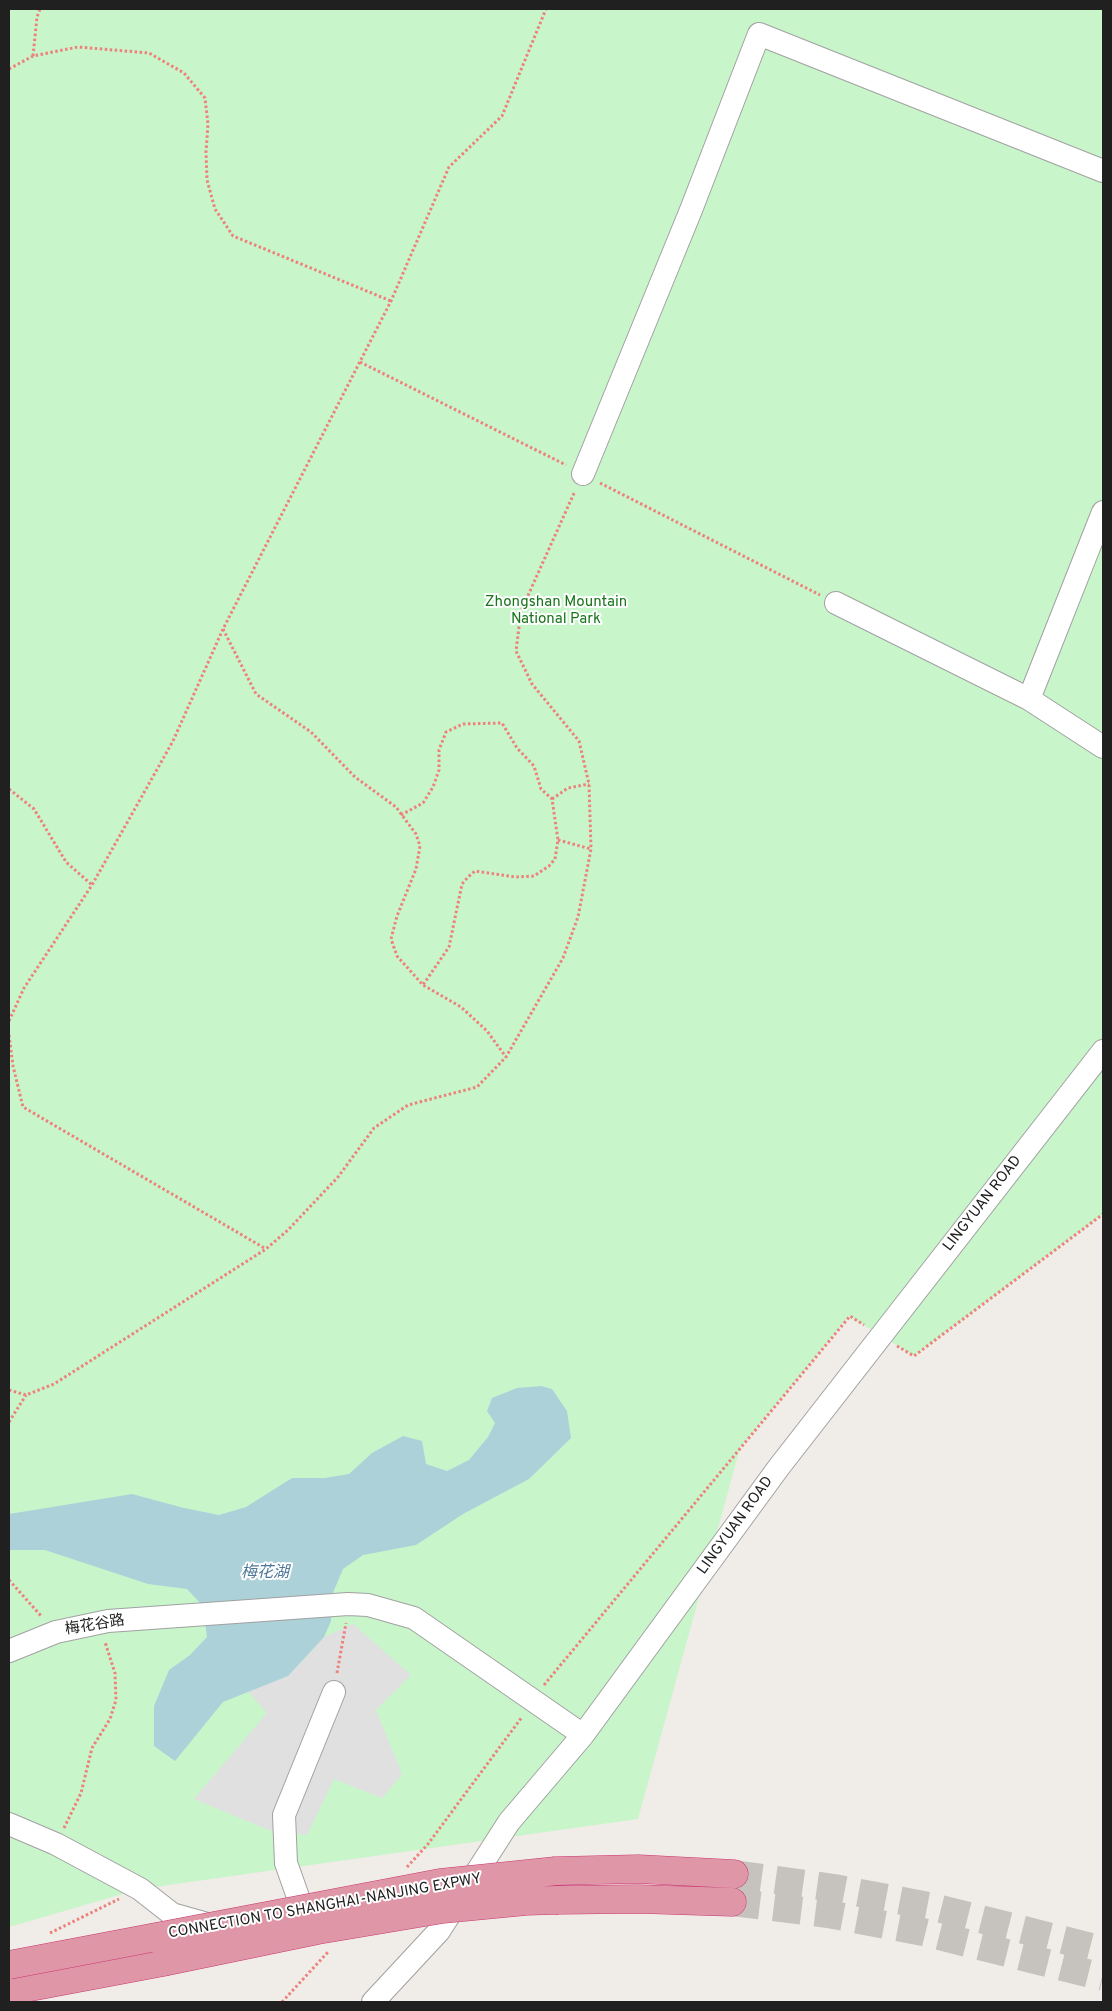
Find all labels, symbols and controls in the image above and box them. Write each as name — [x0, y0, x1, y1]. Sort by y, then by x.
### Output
park label: Zhongshan Mountain National Park — [485, 594, 627, 629]
street label: LINGYUAN ROAD — [940, 1152, 1026, 1256]
street label: LINGYUAN ROAD — [694, 1473, 778, 1579]
water label: 梅花湖 — [241, 1564, 289, 1584]
street label: 梅花谷路 — [64, 1612, 126, 1640]
street label: CONNECTION TO SHANGHAI-NANJING EXPWY — [167, 1871, 483, 1943]

